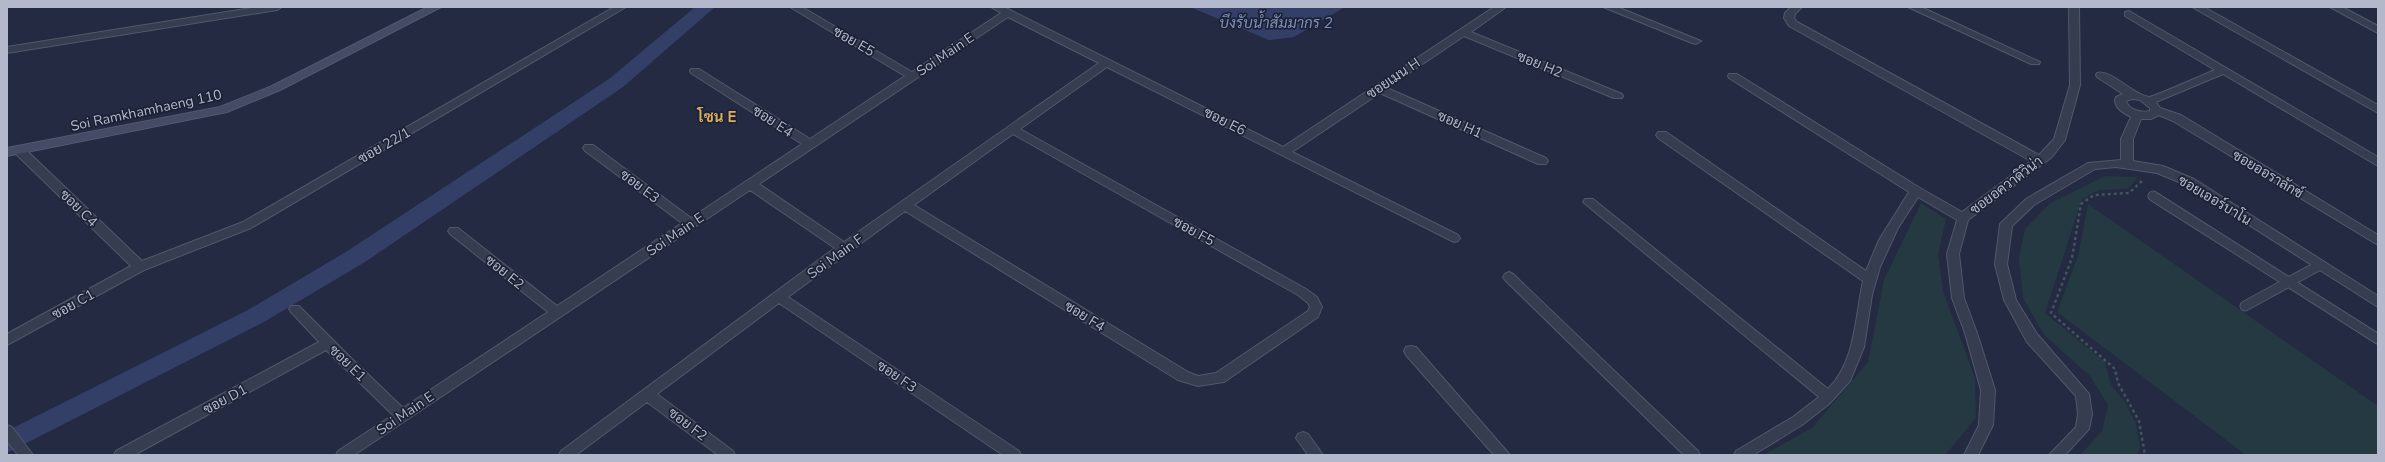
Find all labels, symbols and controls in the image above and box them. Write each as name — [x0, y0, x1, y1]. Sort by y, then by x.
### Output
water label: บึงรับน้ำสัมมากร 2 — [1219, 10, 1333, 33]
street label: ซอย E5 — [830, 22, 878, 61]
street label: Soi Main E — [913, 28, 978, 81]
street label: ซอย H2 — [1514, 47, 1565, 82]
street label: ซอยเมน H — [1363, 53, 1424, 103]
street label: Soi Ramkhamhaeng 110 — [69, 85, 223, 136]
street label: ซอย E4 — [749, 101, 797, 142]
street label: ซอย E6 — [1200, 103, 1249, 140]
district label: โซน E — [697, 106, 736, 127]
street label: ซอย H1 — [1434, 106, 1485, 143]
street label: ซอย 22/1 — [355, 123, 414, 168]
street label: ซอยออราลักซ์ — [2229, 146, 2307, 203]
street label: ซอยอควาดิวิน่า — [1966, 152, 2047, 219]
street label: ซอย E3 — [616, 165, 663, 208]
street label: ซอยเออร์บาโน — [2175, 171, 2255, 230]
street label: ซอย C4 — [55, 185, 102, 231]
street label: Soi Main E — [643, 208, 708, 261]
street label: ซอย F5 — [1170, 212, 1218, 251]
street label: Soi Main F — [803, 229, 867, 283]
street label: ซอย E2 — [481, 251, 528, 294]
street label: ซอย C1 — [48, 285, 98, 324]
street label: ซอย F4 — [1061, 297, 1109, 336]
street label: ซอย E1 — [325, 341, 370, 386]
street label: ซอย F3 — [873, 356, 920, 397]
street label: ซอย D1 — [200, 380, 251, 419]
street label: Soi Main E — [373, 387, 438, 440]
street label: ซอย F2 — [664, 403, 711, 445]

